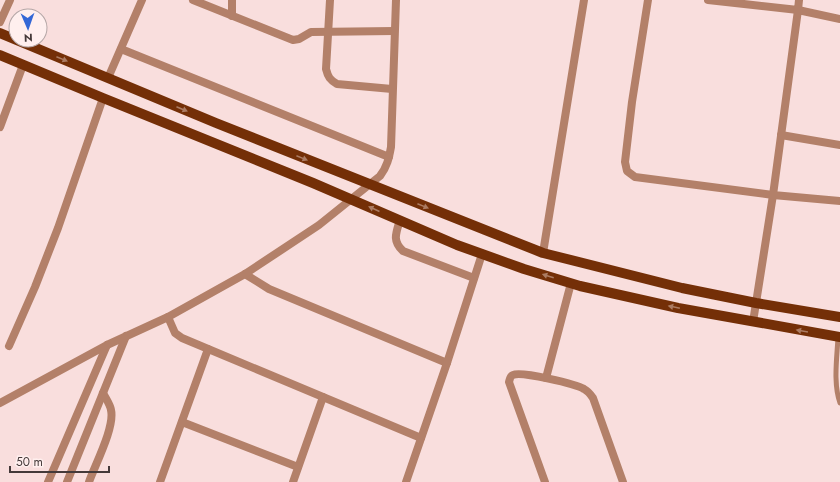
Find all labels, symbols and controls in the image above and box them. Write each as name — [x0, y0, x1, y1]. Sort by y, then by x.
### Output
north arrow — [8, 8, 48, 48]
text: N — [24, 30, 33, 46]
one-way arrow — [56, 56, 67, 62]
one-way arrow — [176, 106, 187, 112]
one-way arrow — [297, 155, 309, 161]
one-way arrow — [418, 203, 430, 209]
one-way arrow — [369, 206, 380, 212]
one-way arrow — [541, 273, 553, 279]
one-way arrow — [668, 304, 680, 310]
one-way arrow — [795, 328, 808, 334]
scale bar — [10, 448, 109, 474]
text: 50 m — [16, 453, 43, 471]

